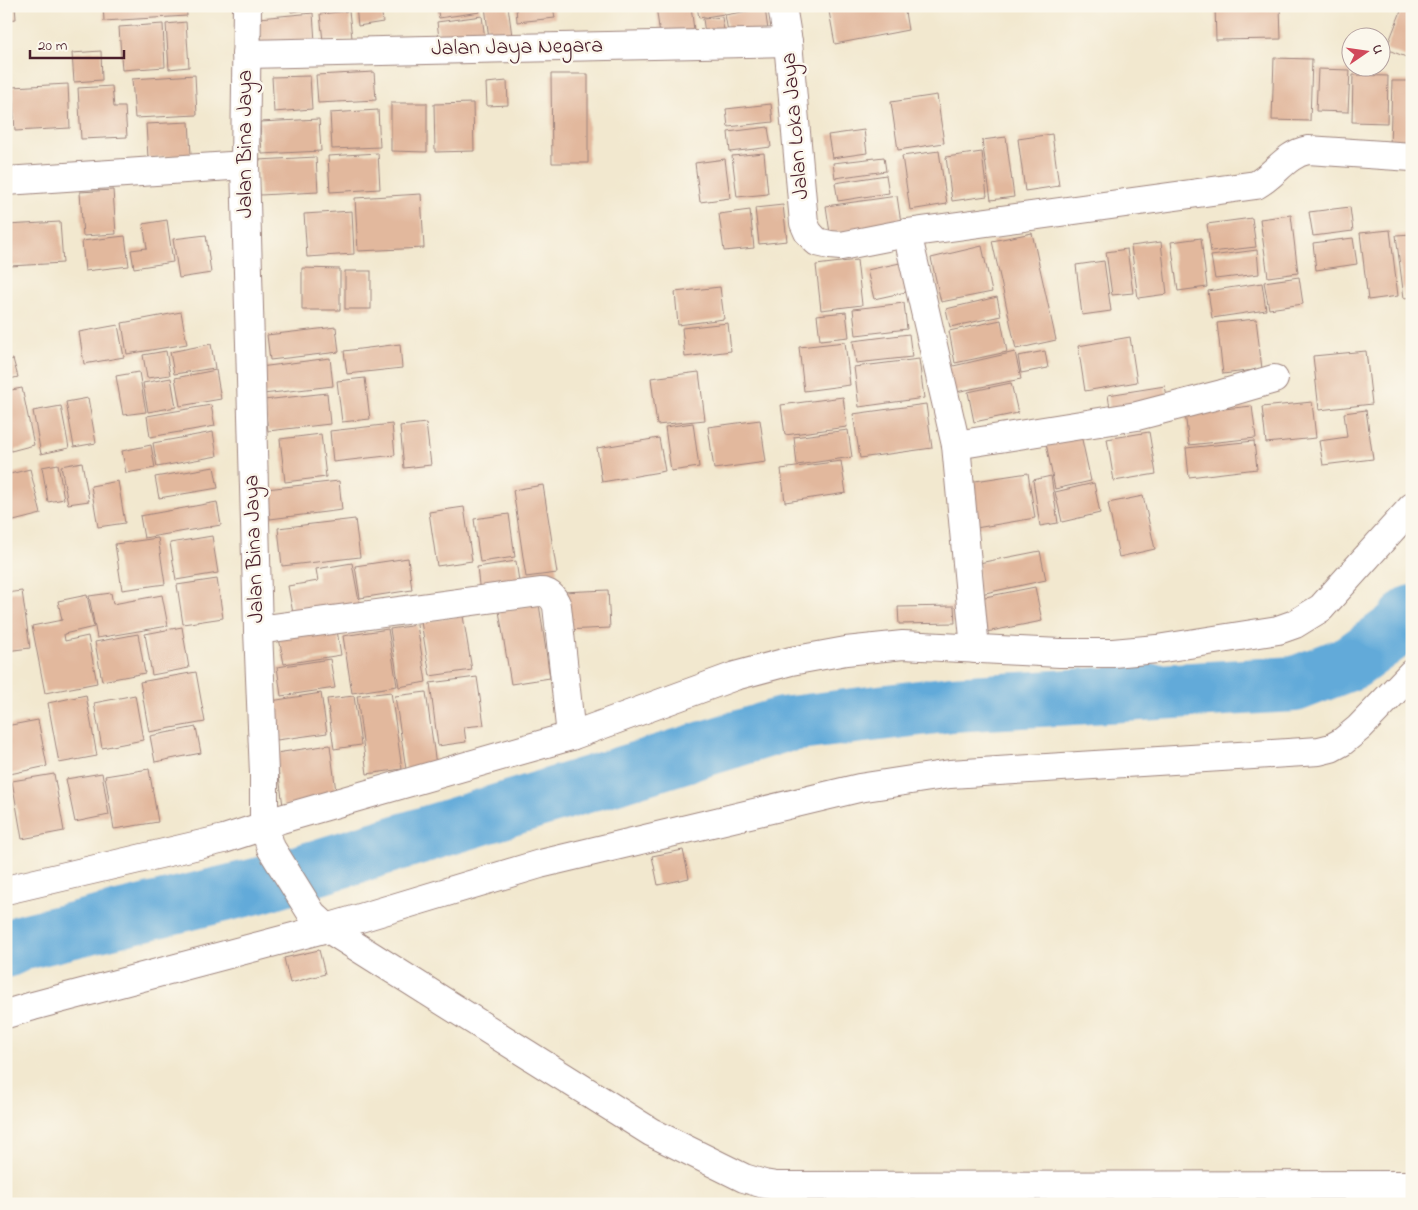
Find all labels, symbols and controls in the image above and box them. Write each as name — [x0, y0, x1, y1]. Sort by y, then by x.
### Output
scale bar — [30, 28, 124, 60]
north arrow — [1340, 28, 1390, 78]
street label: Jalan Jaya Negara — [431, 31, 603, 66]
text: 20 m — [38, 35, 68, 57]
text: U — [1366, 43, 1388, 56]
street label: Jalan Loka Jaya — [774, 51, 819, 201]
street label: Jalan Bina Jaya — [230, 70, 263, 218]
street label: Jalan Bina Jaya — [236, 474, 275, 624]

